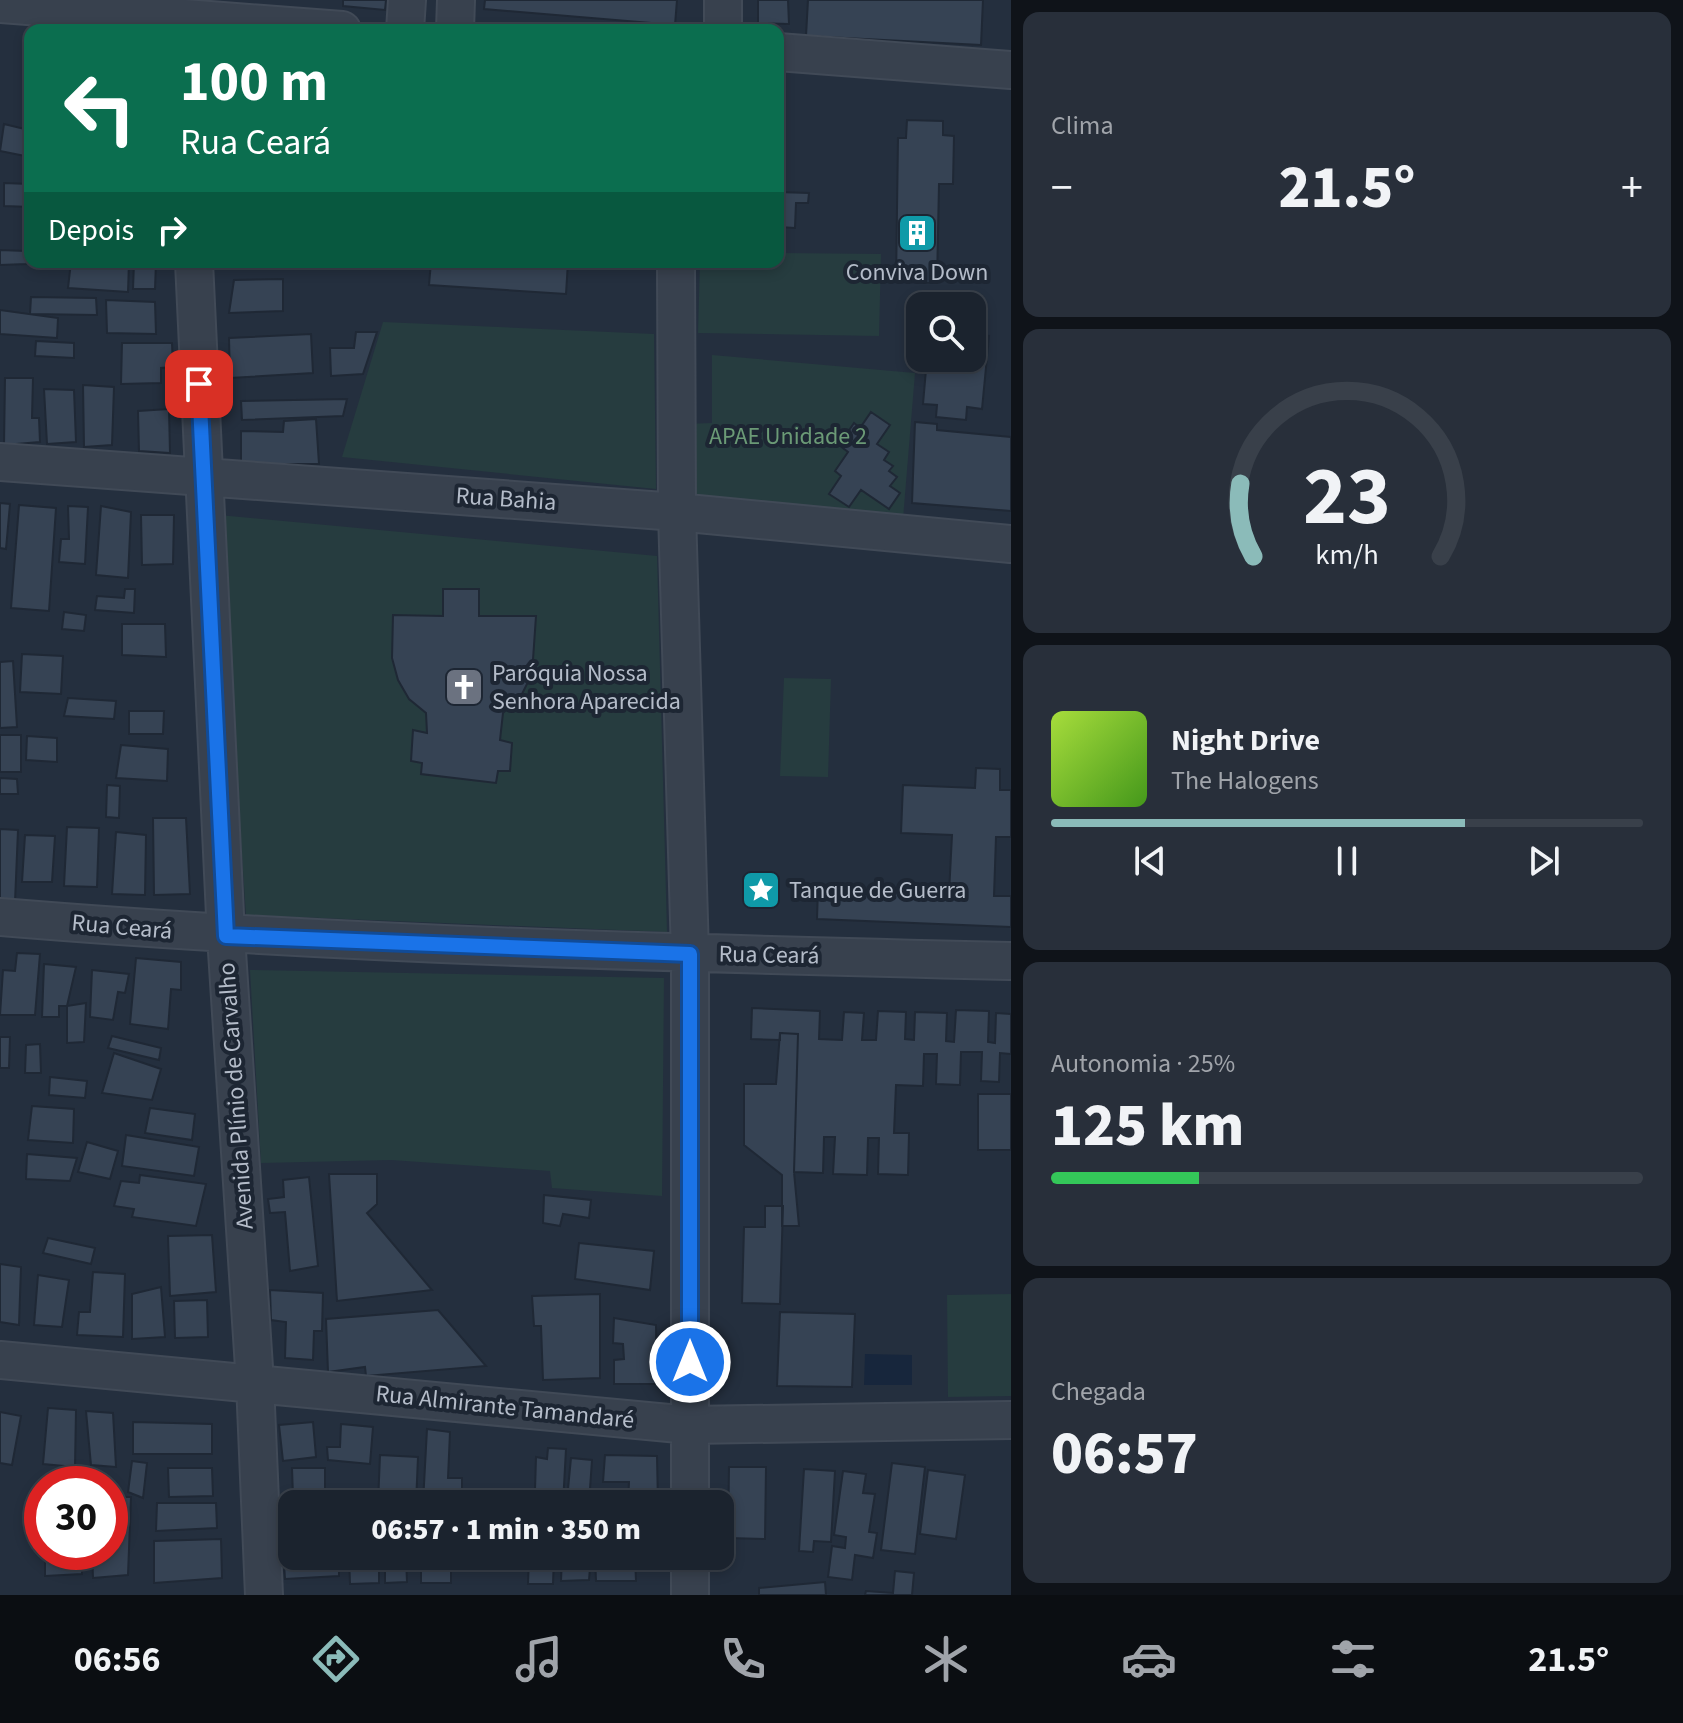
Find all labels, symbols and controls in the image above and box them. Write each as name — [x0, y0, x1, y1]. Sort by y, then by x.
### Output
text: 100 m — [180, 43, 328, 122]
icon: left — [48, 56, 152, 160]
text: Clima — [1051, 107, 1114, 144]
text: Rua Ceará — [180, 117, 331, 168]
text: 21.5° — [1279, 146, 1415, 231]
text: − — [1051, 157, 1073, 220]
text: + — [1621, 157, 1643, 220]
icon: right — [150, 208, 194, 252]
text: Depois — [48, 209, 134, 252]
building icon: Conviva Down — [896, 212, 938, 254]
place label: Conviva Down — [846, 255, 988, 290]
map controls — [906, 292, 986, 372]
button: search — [906, 292, 986, 372]
pin — [165, 350, 233, 418]
icon: arrive — [177, 362, 221, 406]
park label: APAE Unidade 2 — [709, 419, 867, 454]
text: 23 — [1303, 437, 1391, 555]
street label: Rua Bahia — [454, 478, 558, 520]
text: km/h — [1315, 535, 1379, 575]
place label: Paróquia Nossa Senhora Aparecida — [492, 656, 681, 719]
church icon: Paróquia Nossa Senhora Aparecida — [443, 666, 485, 708]
text: Night Drive — [1171, 719, 1320, 762]
text: The Halogens — [1171, 762, 1319, 799]
icon: previous — [1128, 839, 1172, 883]
icon: pause — [1325, 839, 1369, 883]
icon: next — [1522, 839, 1566, 883]
place icon: Tanque de Guerra — [740, 869, 782, 911]
place label: Tanque de Guerra — [789, 873, 966, 908]
street label: Rua Ceará — [70, 905, 174, 949]
street label: Rua Ceará — [718, 937, 820, 973]
street label: Avenida Plínio de Carvalho — [209, 961, 263, 1231]
text: Autonomia · 25% — [1051, 1045, 1235, 1082]
text: 125 km — [1051, 1084, 1244, 1169]
position arrow — [648, 1320, 732, 1404]
text: Chegada — [1051, 1373, 1146, 1410]
street label: Rua Almirante Tamandaré — [374, 1376, 636, 1438]
text: 06:57 — [1051, 1412, 1198, 1497]
speed limit sign: 30 — [24, 1466, 128, 1570]
text: 06:57 · 1 min · 350 m — [371, 1508, 641, 1551]
icon: directions — [308, 1631, 364, 1687]
icon: music — [511, 1631, 567, 1687]
icon: phone — [715, 1631, 771, 1687]
icon: climate — [918, 1631, 974, 1687]
icon: car — [1121, 1631, 1177, 1687]
icon: filters — [1325, 1631, 1381, 1687]
text: 06:56 — [74, 1634, 161, 1685]
text: 21.5° — [1528, 1634, 1609, 1685]

